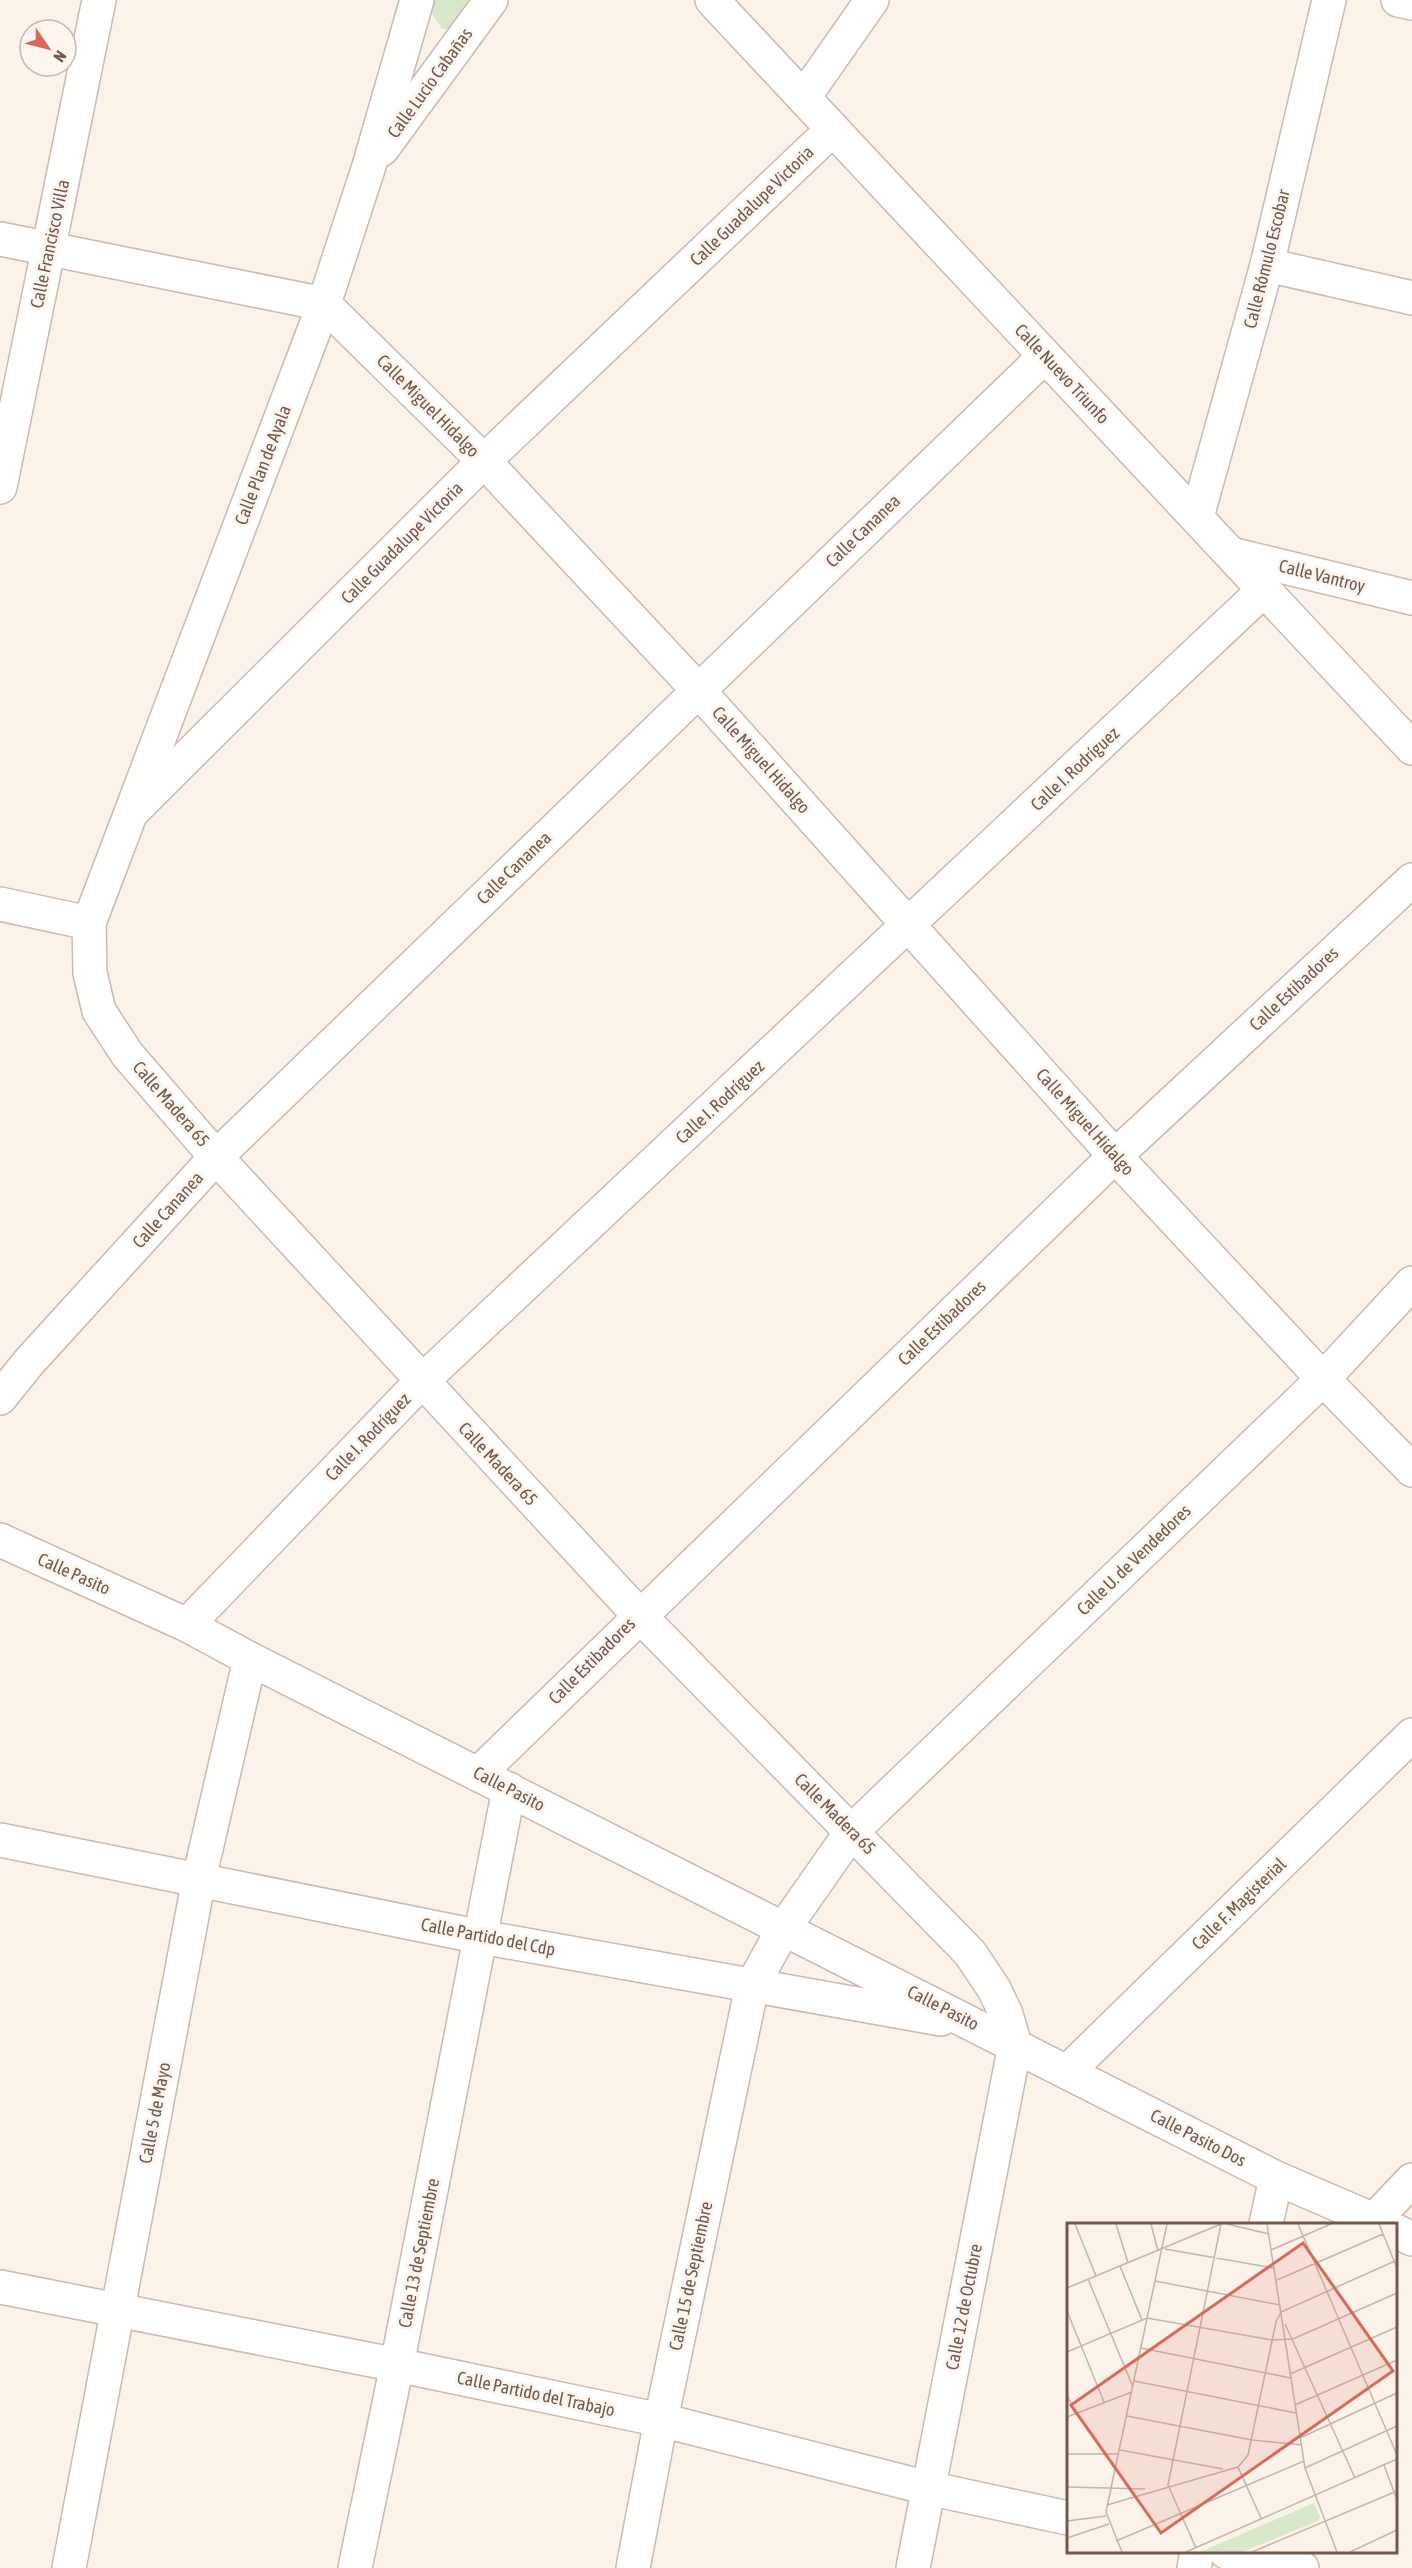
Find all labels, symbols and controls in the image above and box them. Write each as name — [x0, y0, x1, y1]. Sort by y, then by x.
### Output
north arrow — [18, 18, 78, 78]
street label: Calle Lucio Cabañas — [383, 24, 476, 142]
text: N — [50, 48, 70, 66]
street label: Calle Guadalupe Victoria — [686, 141, 818, 270]
street label: Calle Francisco Villa — [26, 178, 73, 310]
street label: Calle Rómulo Escobar — [1239, 187, 1294, 331]
street label: Calle Nuevo Triunfo — [1011, 319, 1114, 428]
street label: Calle Miguel Hidalgo — [373, 350, 484, 461]
street label: Calle Plan de Ayala — [230, 402, 295, 528]
street label: Calle Guadalupe Victoria — [336, 477, 467, 608]
street label: Calle Cananea — [821, 490, 904, 571]
street label: Calle Vantroy — [1277, 555, 1367, 596]
street label: Calle Miguel Hidalgo — [708, 702, 815, 817]
street label: Calle I. Rodríguez — [1026, 722, 1124, 815]
street label: Calle Cananea — [472, 827, 555, 908]
street label: Calle Estibadores — [1245, 942, 1342, 1035]
street label: Calle I. Rodríguez — [671, 1055, 769, 1148]
street label: Calle Madera 65 — [129, 1057, 214, 1151]
street label: Calle Miguel Hidalgo — [1032, 1064, 1139, 1179]
street label: Calle Cananea — [128, 1167, 207, 1252]
street label: Calle Estibadores — [894, 1276, 990, 1370]
street label: Calle I. Rodríguez — [321, 1388, 415, 1485]
street label: Calle Madera 65 — [454, 1418, 542, 1510]
street label: Calle U. de Vendedores — [1072, 1500, 1195, 1619]
street label: Calle Pasito — [35, 1548, 114, 1599]
street label: Calle Estibadores — [544, 1613, 639, 1708]
street label: Calle Pasito — [470, 1762, 548, 1815]
street label: Calle Madera 65 — [790, 1769, 880, 1859]
street label: Calle F. Magisterial — [1187, 1853, 1290, 1954]
street label: Calle Partido del Cdp — [419, 1913, 557, 1960]
street label: Calle Pasito — [904, 1981, 982, 2034]
street label: Calle 5 de Mayo — [134, 2060, 175, 2165]
street label: Calle Pasito Dos — [1147, 2104, 1250, 2171]
street label: Calle 13 de Septiembre — [394, 2176, 443, 2329]
street label: Calle 15 de Septiembre — [664, 2199, 717, 2352]
inset map — [1067, 2223, 1397, 2553]
street label: Calle 12 de Octubre — [941, 2242, 986, 2372]
street label: Calle Partido del Trabajo — [455, 2367, 617, 2420]

